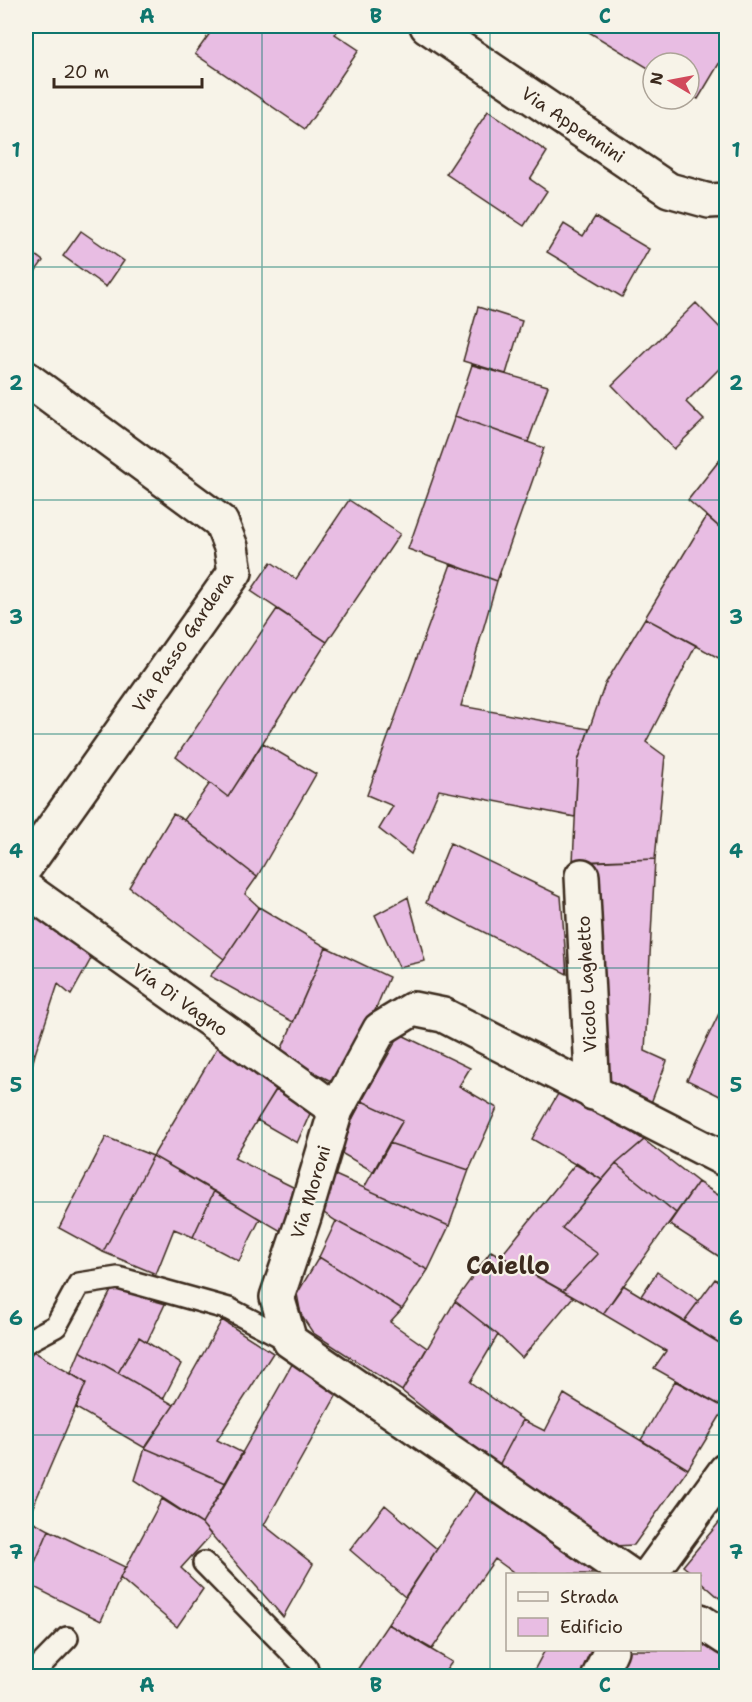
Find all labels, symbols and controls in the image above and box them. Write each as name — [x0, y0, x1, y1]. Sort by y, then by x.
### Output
text: A — [139, 3, 155, 29]
text: B — [370, 3, 382, 29]
text: C — [599, 3, 611, 29]
scale bar — [54, 51, 202, 89]
north arrow — [641, 51, 701, 111]
text: 20 m — [63, 60, 109, 84]
text: N — [645, 70, 668, 87]
street label: Via Appennini — [516, 81, 630, 169]
text: 1 — [11, 137, 21, 163]
text: 1 — [731, 137, 741, 163]
text: 2 — [9, 370, 23, 396]
text: 2 — [729, 370, 743, 396]
street label: Via Passo Gardena — [127, 567, 239, 717]
text: 3 — [9, 604, 23, 630]
text: 3 — [729, 604, 743, 630]
text: 4 — [9, 838, 23, 864]
text: 4 — [729, 838, 743, 864]
street label: Vicolo Laghetto — [571, 915, 603, 1053]
street label: Via Di Vagno — [127, 958, 233, 1042]
text: 5 — [10, 1072, 22, 1098]
text: 5 — [730, 1072, 742, 1098]
street label: Via Moroni — [285, 1142, 337, 1242]
district label: Caiello — [466, 1250, 550, 1282]
text: 6 — [9, 1305, 23, 1331]
text: 6 — [729, 1305, 743, 1331]
text: 7 — [9, 1539, 23, 1565]
text: 7 — [729, 1539, 743, 1565]
legend — [506, 1573, 701, 1651]
text: Strada — [560, 1585, 619, 1609]
text: Edificio — [560, 1615, 623, 1639]
text: A — [139, 1672, 155, 1698]
text: B — [370, 1672, 382, 1698]
text: C — [599, 1672, 611, 1698]

